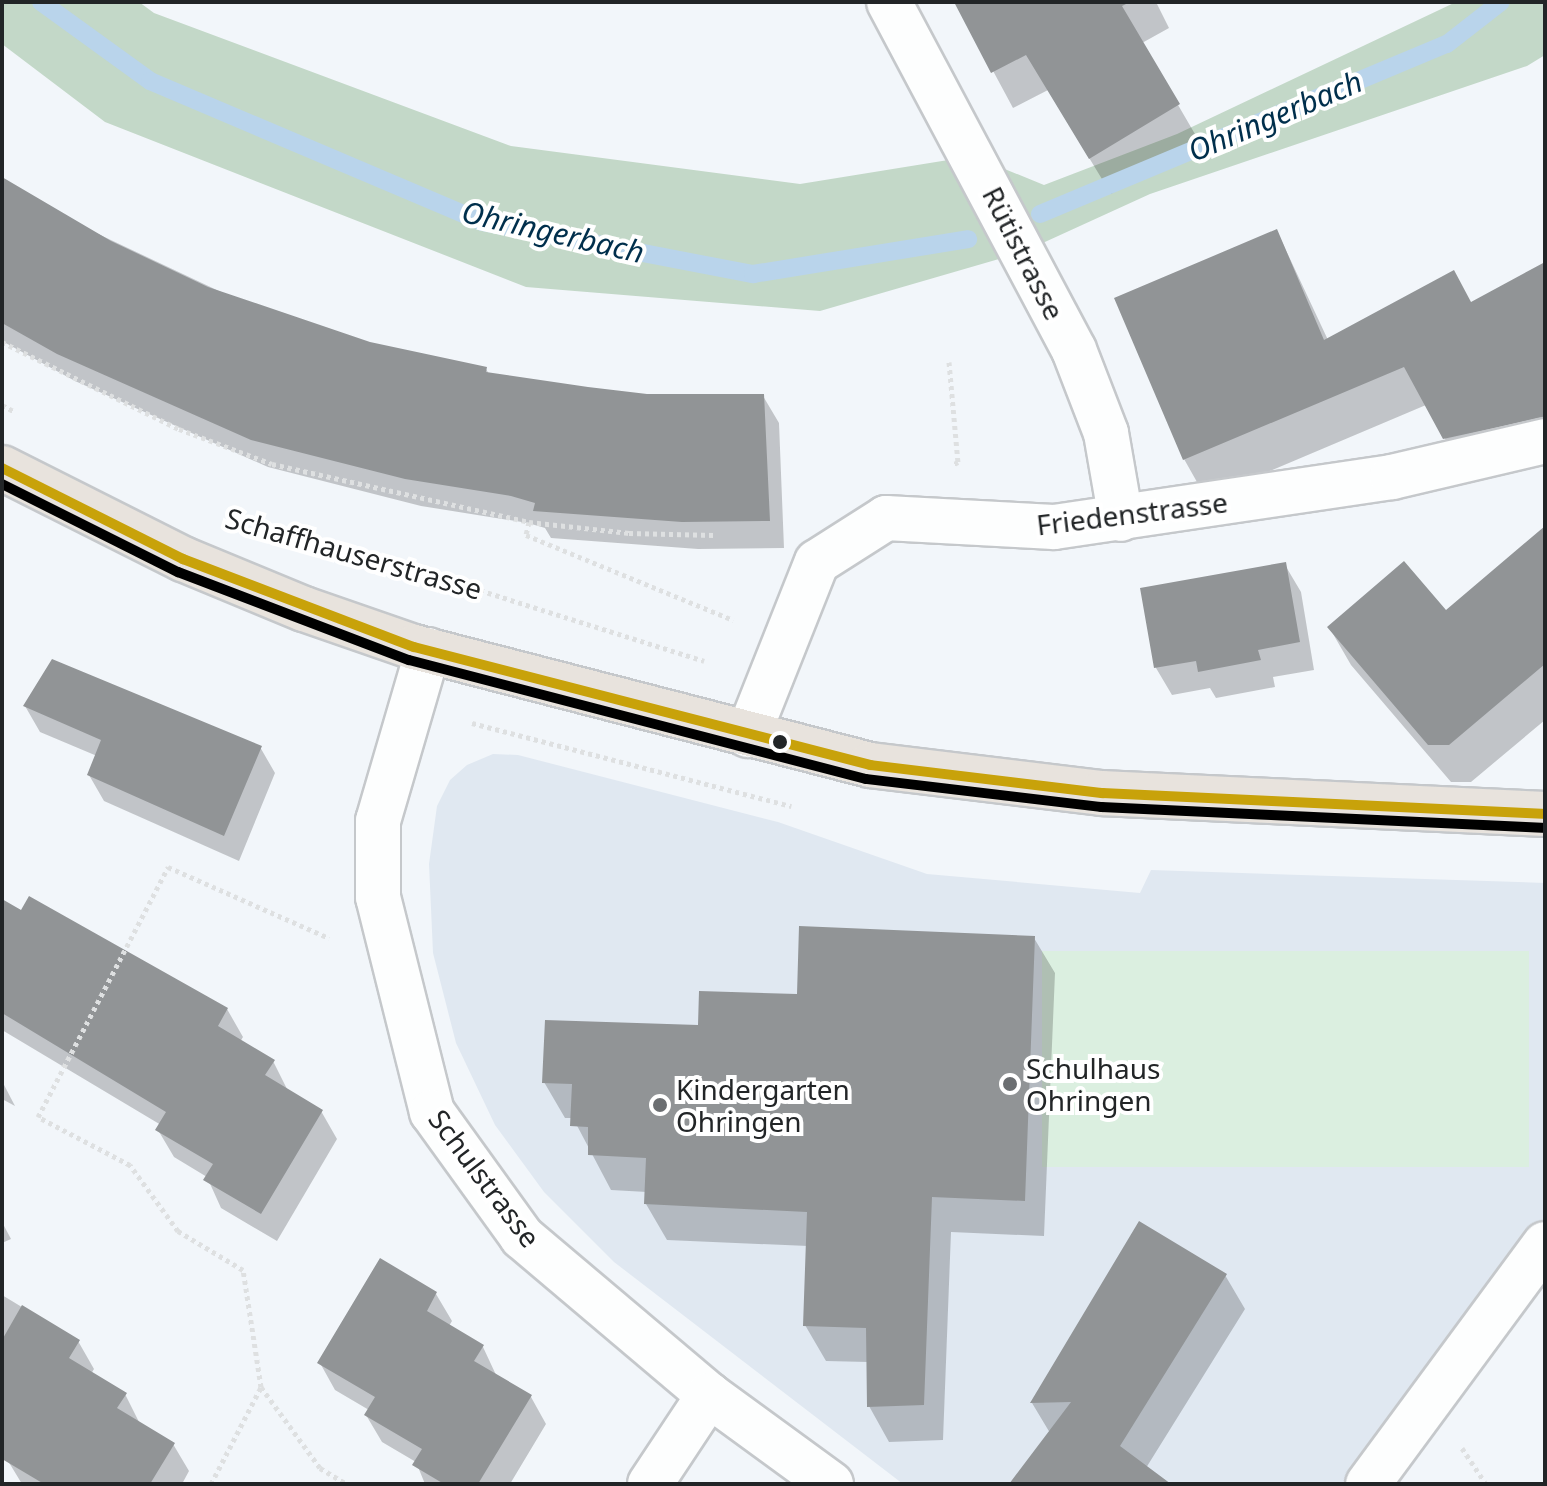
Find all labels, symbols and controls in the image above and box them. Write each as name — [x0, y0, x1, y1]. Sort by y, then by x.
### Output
water label: Ohringerbach — [1182, 63, 1368, 169]
street label: Rütistrasse — [976, 181, 1072, 325]
water label: Ohringerbach — [458, 194, 648, 270]
street label: Friedenstrasse — [1035, 485, 1229, 541]
street label: Schaffhauserstrasse — [222, 500, 486, 606]
unlabelled marker — [772, 734, 788, 750]
place label: Schulhaus Ohringen — [1026, 1051, 1160, 1117]
place label: Kindergarten Ohringen — [676, 1072, 850, 1138]
marker: Schulhaus Ohringen — [1001, 1075, 1019, 1093]
marker: Kindergarten Ohringen — [651, 1096, 669, 1114]
street label: Schulstrasse — [422, 1103, 548, 1253]

